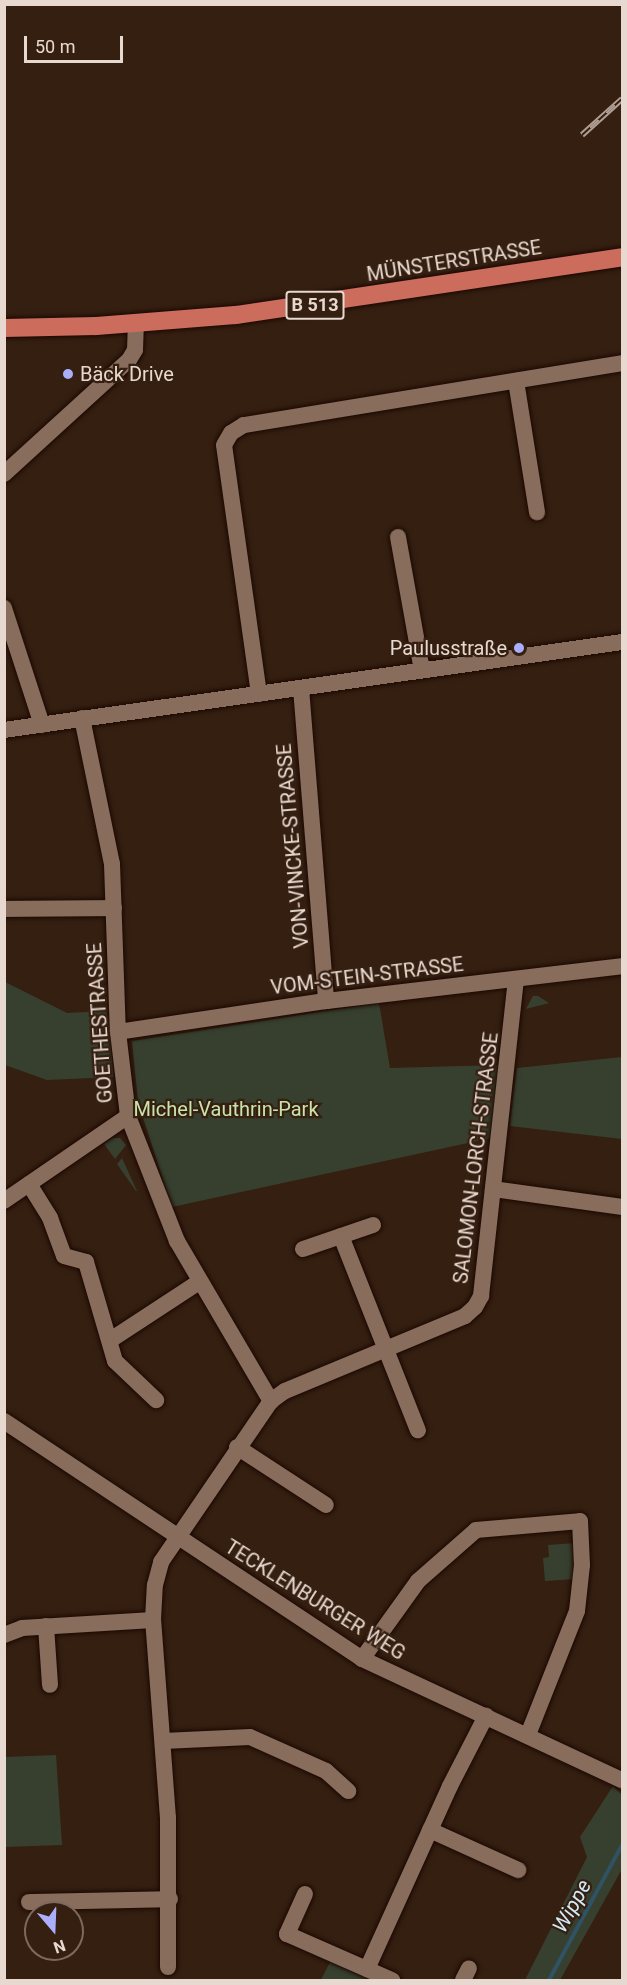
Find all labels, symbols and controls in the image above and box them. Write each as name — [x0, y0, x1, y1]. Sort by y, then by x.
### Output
scale bar — [27, 24, 126, 62]
text: 50 m — [35, 36, 75, 57]
street label: MÜNSTERSTRASSE — [365, 235, 543, 287]
road number: B 513 — [285, 290, 345, 320]
place label: Bäck Drive — [80, 362, 174, 386]
marker: Bäck Drive — [61, 367, 75, 381]
place label: Paulusstraße — [390, 636, 507, 660]
marker: Paulusstraße — [512, 641, 526, 655]
street label: VON-VINCKE-STRASSE — [272, 743, 314, 949]
street label: GOETHESTRASSE — [82, 942, 118, 1104]
street label: VOM-STEIN-STRASSE — [269, 952, 465, 1000]
street label: SALOMON-LORCH-STRASSE — [449, 1031, 503, 1285]
park label: Michel-Vauthrin-Park — [133, 1097, 319, 1121]
street label: TECKLENBURGER WEG — [220, 1535, 410, 1665]
water label: Wippe — [547, 1875, 597, 1937]
north arrow — [24, 1901, 84, 1961]
text: N — [51, 1936, 68, 1957]

